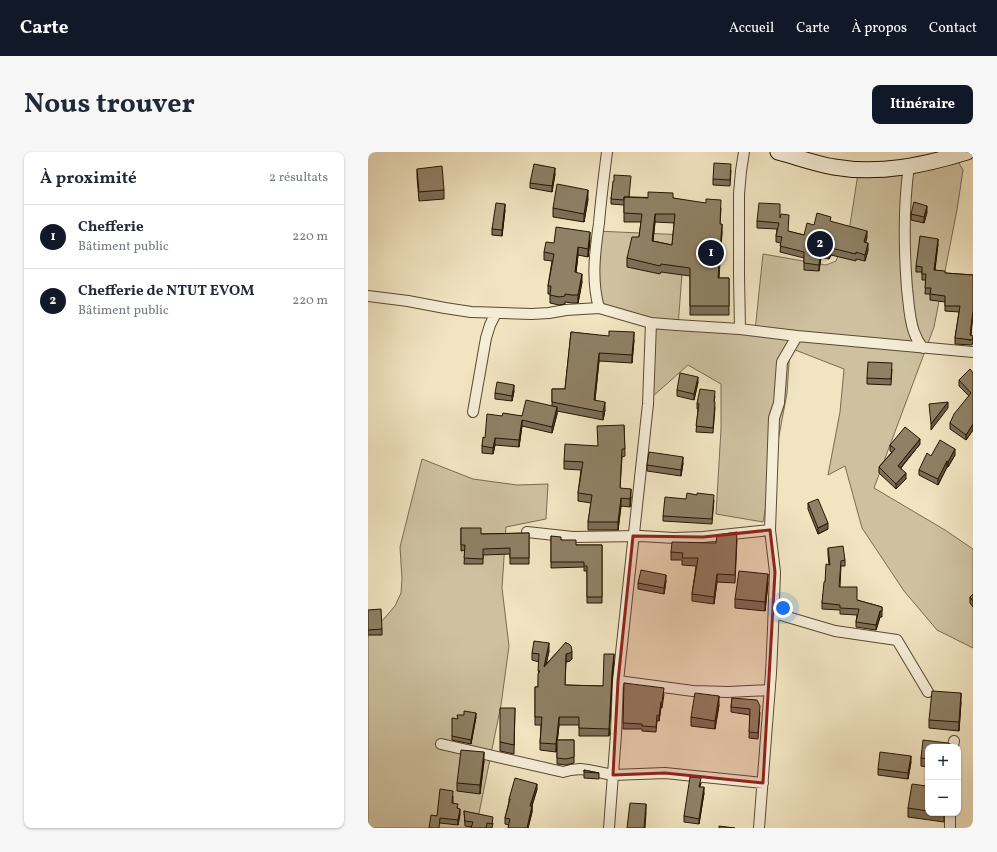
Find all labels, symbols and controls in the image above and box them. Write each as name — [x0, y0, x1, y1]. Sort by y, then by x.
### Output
text: Carte — [20, 15, 68, 41]
text: Accueil — [729, 19, 774, 38]
text: Carte — [796, 19, 830, 38]
text: À propos — [852, 19, 907, 38]
text: Contact — [929, 19, 977, 38]
text: Nous trouver — [24, 85, 195, 124]
button: Itinéraire — [872, 85, 973, 124]
text: À proximité — [40, 167, 137, 190]
text: 2 résultats — [269, 169, 328, 187]
text: Chefferie — [78, 217, 144, 238]
text: 1 — [50, 228, 56, 246]
text: 220 m — [292, 228, 328, 246]
pin: 2 — [807, 229, 833, 259]
text: Bâtiment public — [78, 238, 169, 256]
pin: 1 — [698, 238, 724, 268]
text: Chefferie de NTUT EVOM — [78, 281, 255, 302]
text: 2 — [50, 292, 56, 310]
text: 220 m — [292, 292, 328, 310]
text: Bâtiment public — [78, 302, 169, 320]
your location — [773, 598, 793, 618]
map controls — [925, 744, 961, 816]
button: + — [925, 744, 961, 780]
button: − — [925, 780, 961, 816]

